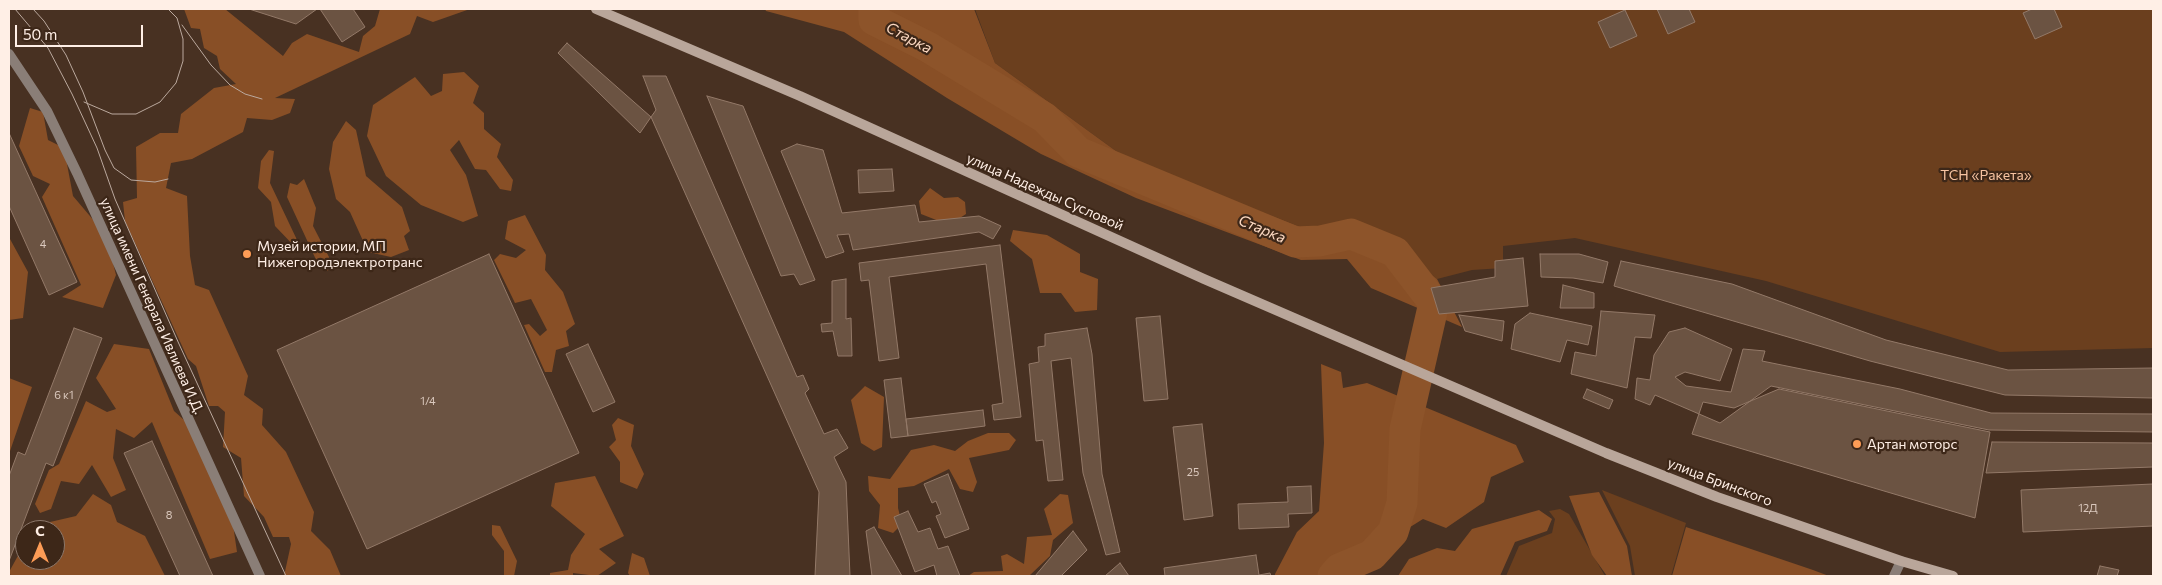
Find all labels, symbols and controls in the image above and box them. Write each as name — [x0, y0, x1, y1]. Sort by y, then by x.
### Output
scale bar — [18, 15, 145, 47]
water label: Старка — [883, 18, 935, 58]
text: 50 m — [23, 25, 57, 43]
street label: улица Надежды Сусловой — [964, 150, 1126, 234]
park label: ТСН «Ракета» — [1940, 167, 2032, 183]
street label: улица имени Генерала Ивлиева И.Д. — [97, 195, 207, 417]
water label: Старка — [1236, 211, 1288, 247]
house number: 4 — [40, 237, 46, 251]
place label: Музей истории, МП Нижегородэлектротранс — [257, 238, 423, 270]
marker: Музей истории, МП Нижегородэлектротранс — [241, 248, 253, 260]
house number: 6 к1 — [54, 388, 74, 402]
house number: 1/4 — [420, 394, 436, 408]
place label: Артан моторс — [1867, 436, 1957, 452]
marker: Артан моторс — [1851, 438, 1863, 450]
street label: улица Бринского — [1665, 454, 1775, 510]
house number: 25 — [1187, 465, 1199, 479]
house number: 12Д — [2078, 501, 2098, 515]
house number: 8 — [166, 508, 172, 522]
north arrow — [15, 520, 65, 570]
text: С — [35, 522, 45, 539]

